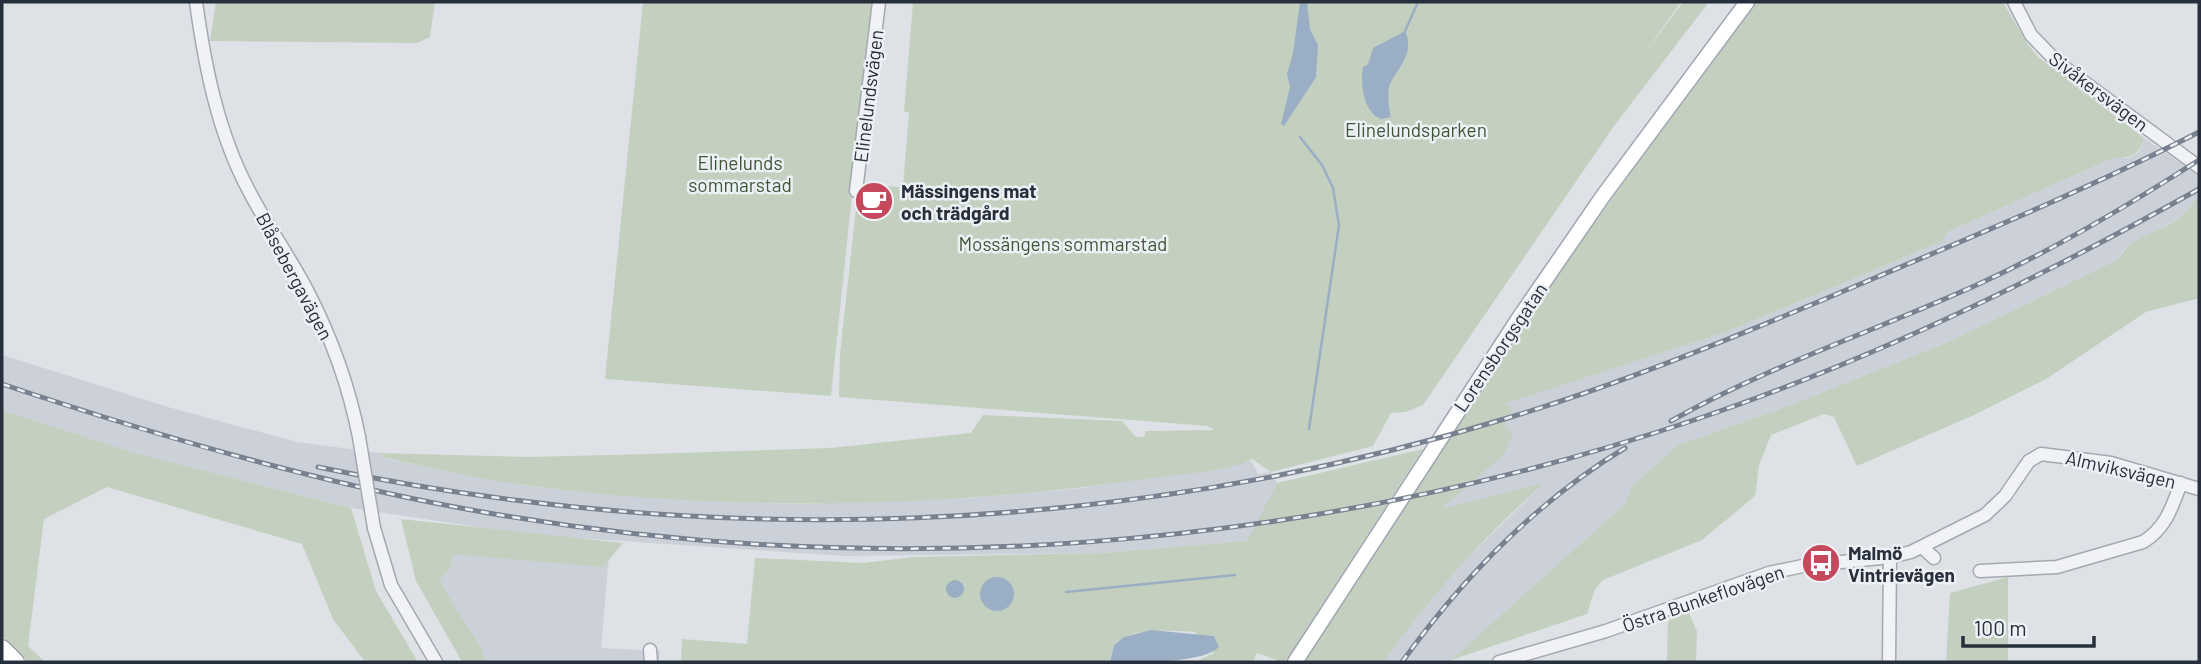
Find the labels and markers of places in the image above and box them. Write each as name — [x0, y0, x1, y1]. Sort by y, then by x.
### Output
place label: Mässingens mat och trädgård — [901, 179, 1036, 224]
cafe icon: Mässingens mat och trädgård — [853, 180, 895, 222]
place label: Malmö Vintrievägen — [1848, 541, 1955, 586]
bus stop icon: Malmö Vintrievägen — [1800, 542, 1842, 584]

